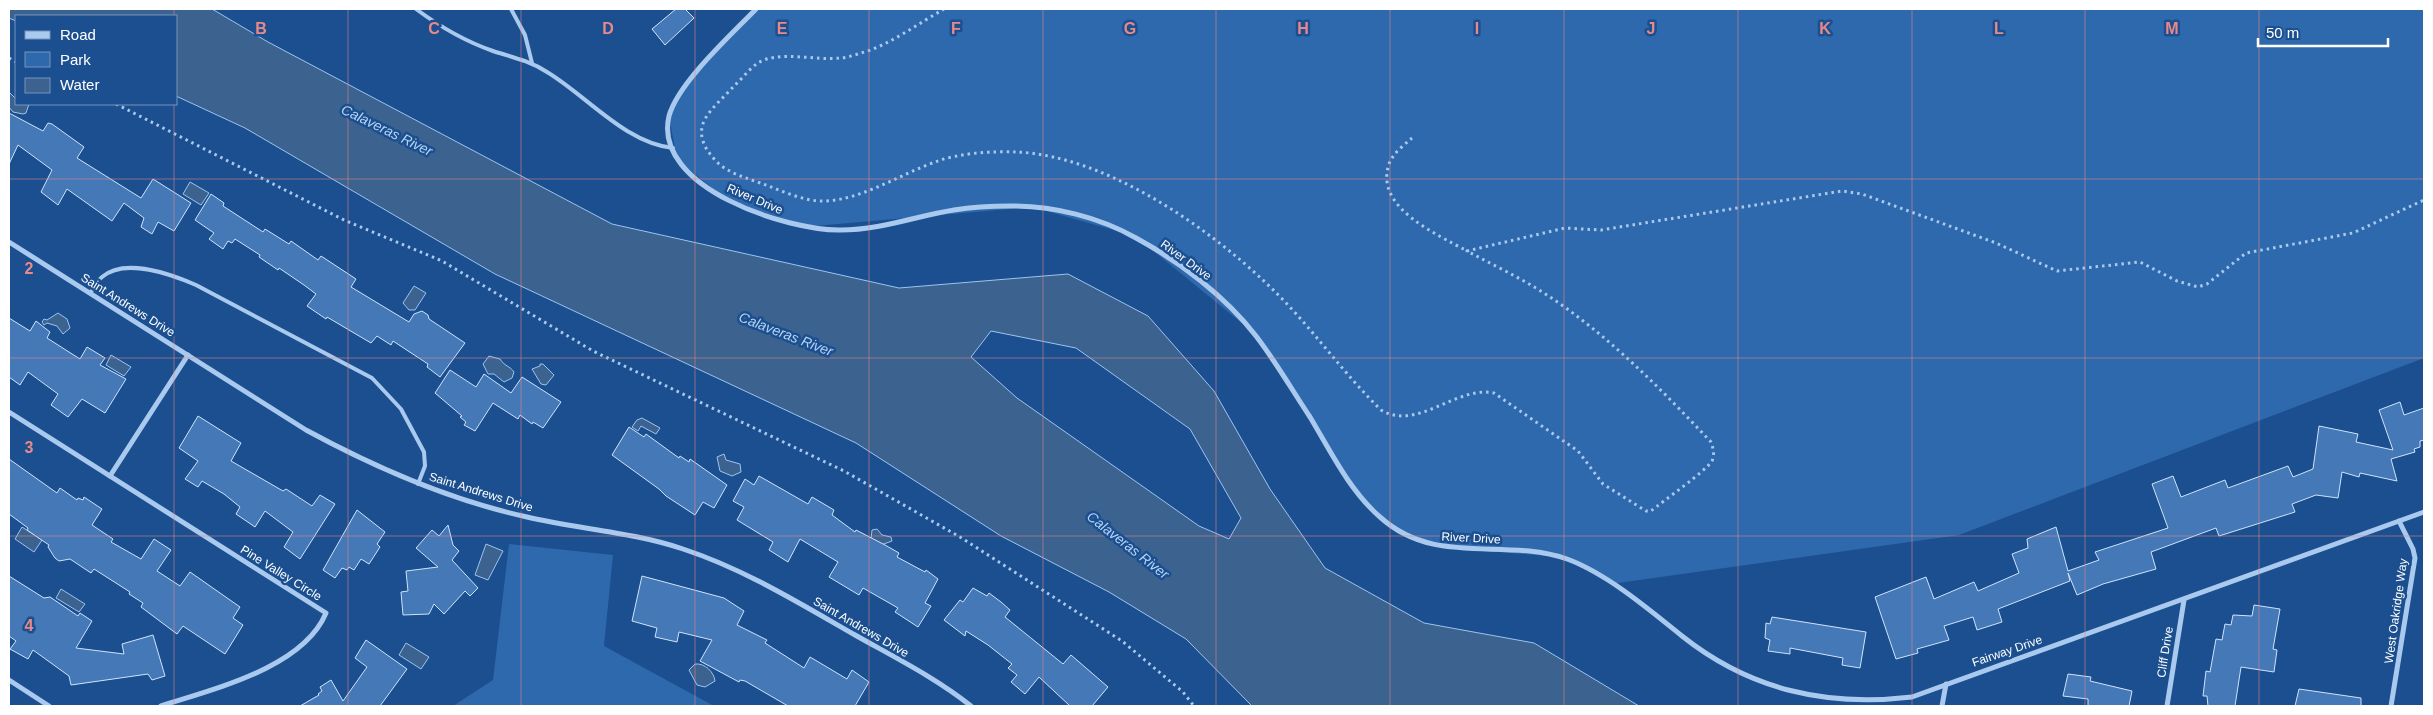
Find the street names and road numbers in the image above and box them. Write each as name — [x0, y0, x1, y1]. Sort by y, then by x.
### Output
street label: River Drive — [725, 181, 785, 217]
street label: River Drive — [1158, 237, 1214, 283]
street label: Saint Andrews Drive — [78, 270, 178, 340]
street label: Saint Andrews Drive — [427, 470, 535, 515]
street label: River Drive — [1441, 529, 1501, 547]
street label: Pine Valley Circle — [238, 542, 324, 604]
street label: West Oakridge Way — [2382, 558, 2410, 664]
street label: Saint Andrews Drive — [811, 594, 912, 660]
street label: Cliff Drive — [2154, 625, 2176, 679]
street label: Fairway Drive — [1970, 632, 2044, 670]

